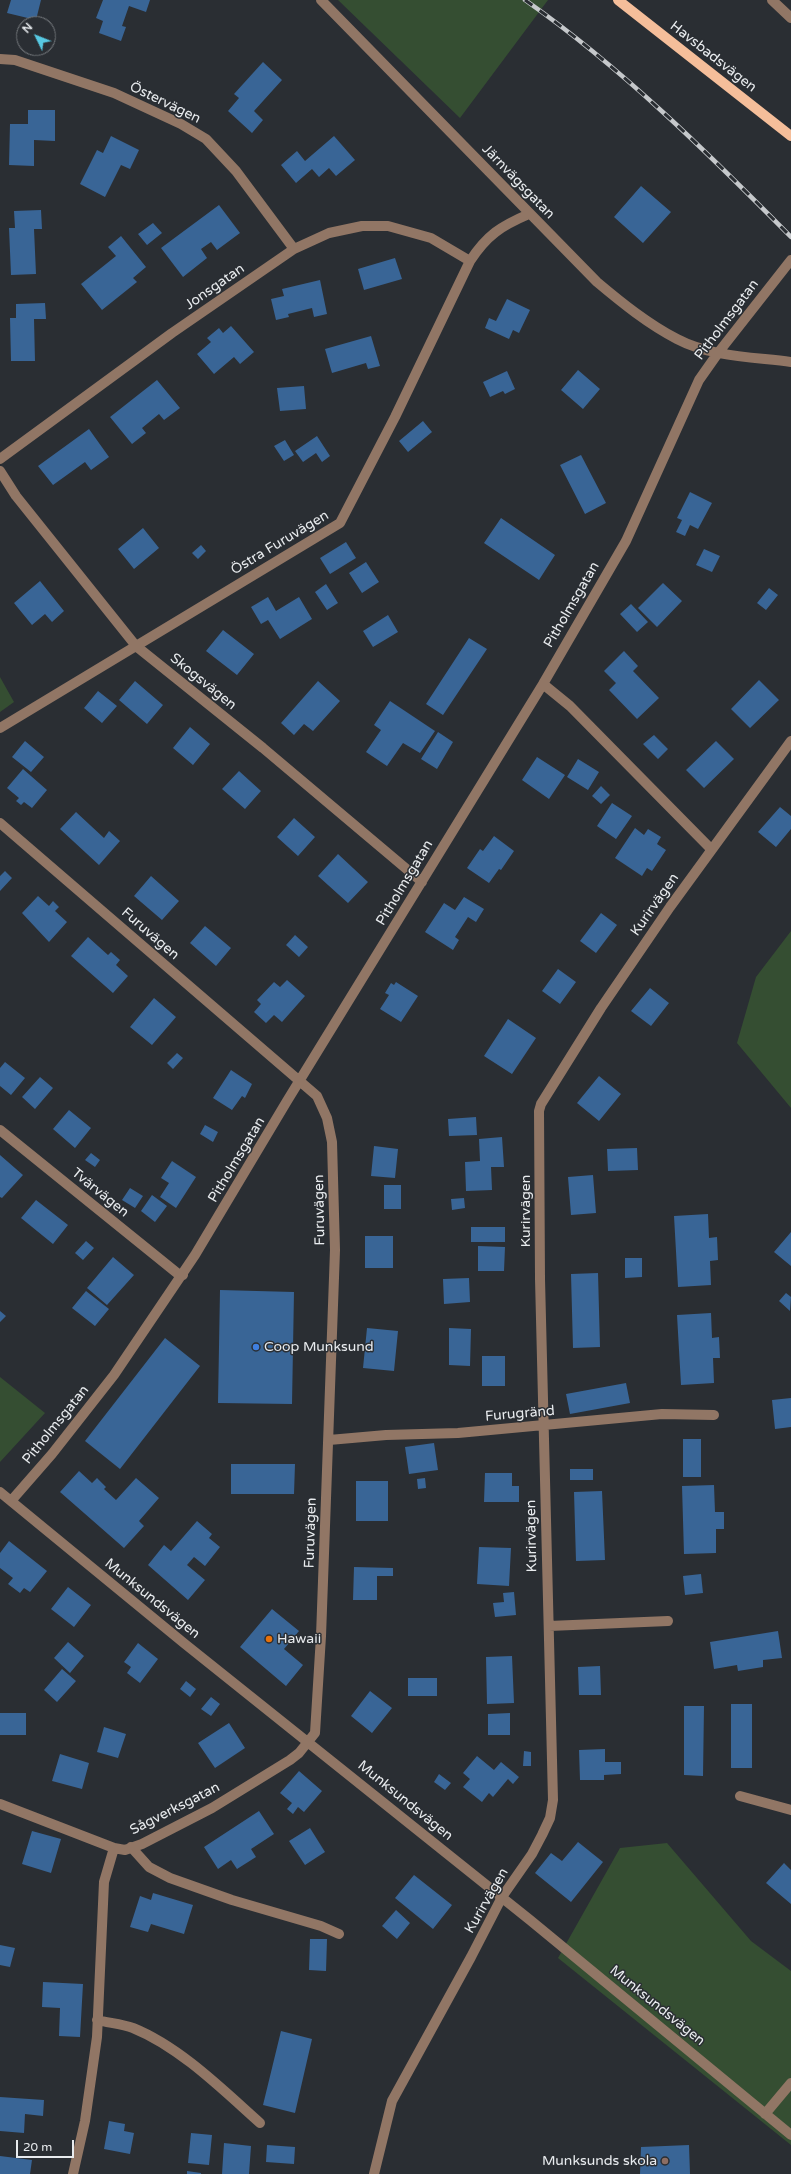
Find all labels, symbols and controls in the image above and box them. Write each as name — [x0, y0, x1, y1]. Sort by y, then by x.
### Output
north arrow — [16, 16, 56, 56]
street label: Havsbadsvägen — [666, 18, 760, 96]
text: N — [20, 20, 35, 36]
street label: Östervägen — [127, 79, 203, 127]
street label: Järnvägsgatan — [478, 141, 558, 223]
street label: Jonsgatan — [182, 260, 248, 314]
street label: Pitholmsgatan — [691, 276, 763, 364]
street label: Östra Furuvägen — [228, 507, 332, 579]
street label: Pitholmsgatan — [541, 559, 603, 651]
street label: Skogsvägen — [166, 650, 240, 714]
street label: Pitholmsgatan — [373, 837, 437, 929]
street label: Kurirvägen — [627, 870, 683, 940]
street label: Furuvägen — [118, 904, 182, 964]
street label: Pitholmsgatan — [205, 1114, 269, 1206]
street label: Tvärvägen — [68, 1165, 132, 1221]
street label: Furuvägen — [311, 1174, 329, 1246]
street label: Kurirvägen — [518, 1175, 534, 1247]
place label: Coop Munksund — [264, 1339, 374, 1355]
marker: Coop Munksund — [251, 1342, 261, 1352]
street label: Pitholmsgatan — [19, 1382, 93, 1468]
street label: Furugränd — [484, 1403, 556, 1425]
street label: Furuvägen — [301, 1497, 321, 1569]
street label: Kurirvägen — [523, 1500, 541, 1572]
street label: Munksundsvägen — [101, 1555, 203, 1643]
place label: Hawaii — [277, 1631, 321, 1647]
marker: Hawaii — [264, 1634, 274, 1644]
street label: Munksundsvägen — [354, 1757, 456, 1845]
street label: Sågverksgatan — [127, 1779, 223, 1839]
street label: Kurirvägen — [462, 1865, 512, 1937]
street label: Munksundsvägen — [606, 1962, 708, 2050]
scale bar — [18, 2132, 76, 2158]
text: 20 m — [23, 2140, 52, 2154]
place label: Munksunds skola — [542, 2153, 657, 2169]
marker: Munksunds skola — [660, 2156, 670, 2166]

